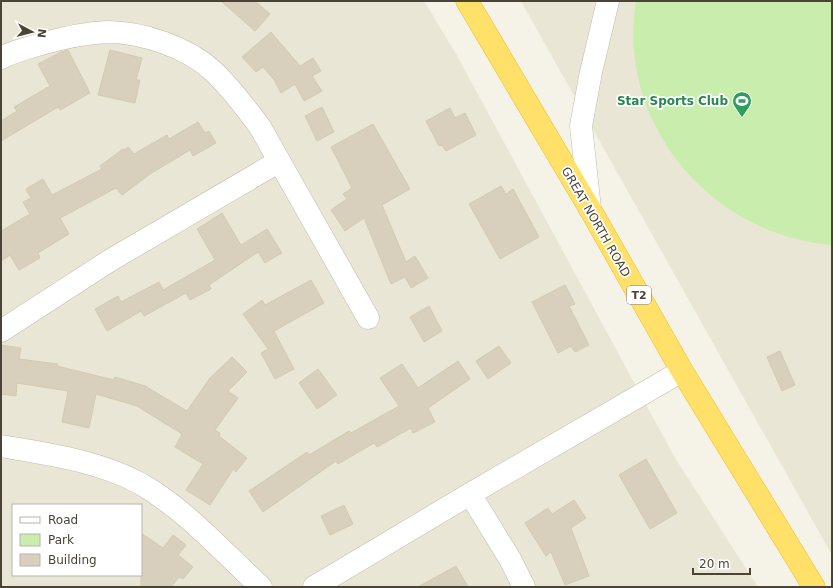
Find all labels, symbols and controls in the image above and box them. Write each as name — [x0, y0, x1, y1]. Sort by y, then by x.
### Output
north arrow — [12, 12, 52, 52]
text: N — [34, 28, 48, 39]
sports icon: Star Sports Club — [731, 90, 753, 118]
place label: Star Sports Club — [617, 94, 728, 108]
street label: GREAT NORTH ROAD — [559, 164, 633, 280]
road number: T2 — [627, 286, 651, 304]
legend — [12, 504, 142, 576]
text: Road — [48, 513, 78, 527]
text: Park — [48, 533, 74, 547]
scale bar — [693, 550, 750, 576]
text: Building — [48, 553, 97, 567]
text: 20 m — [699, 557, 730, 571]

